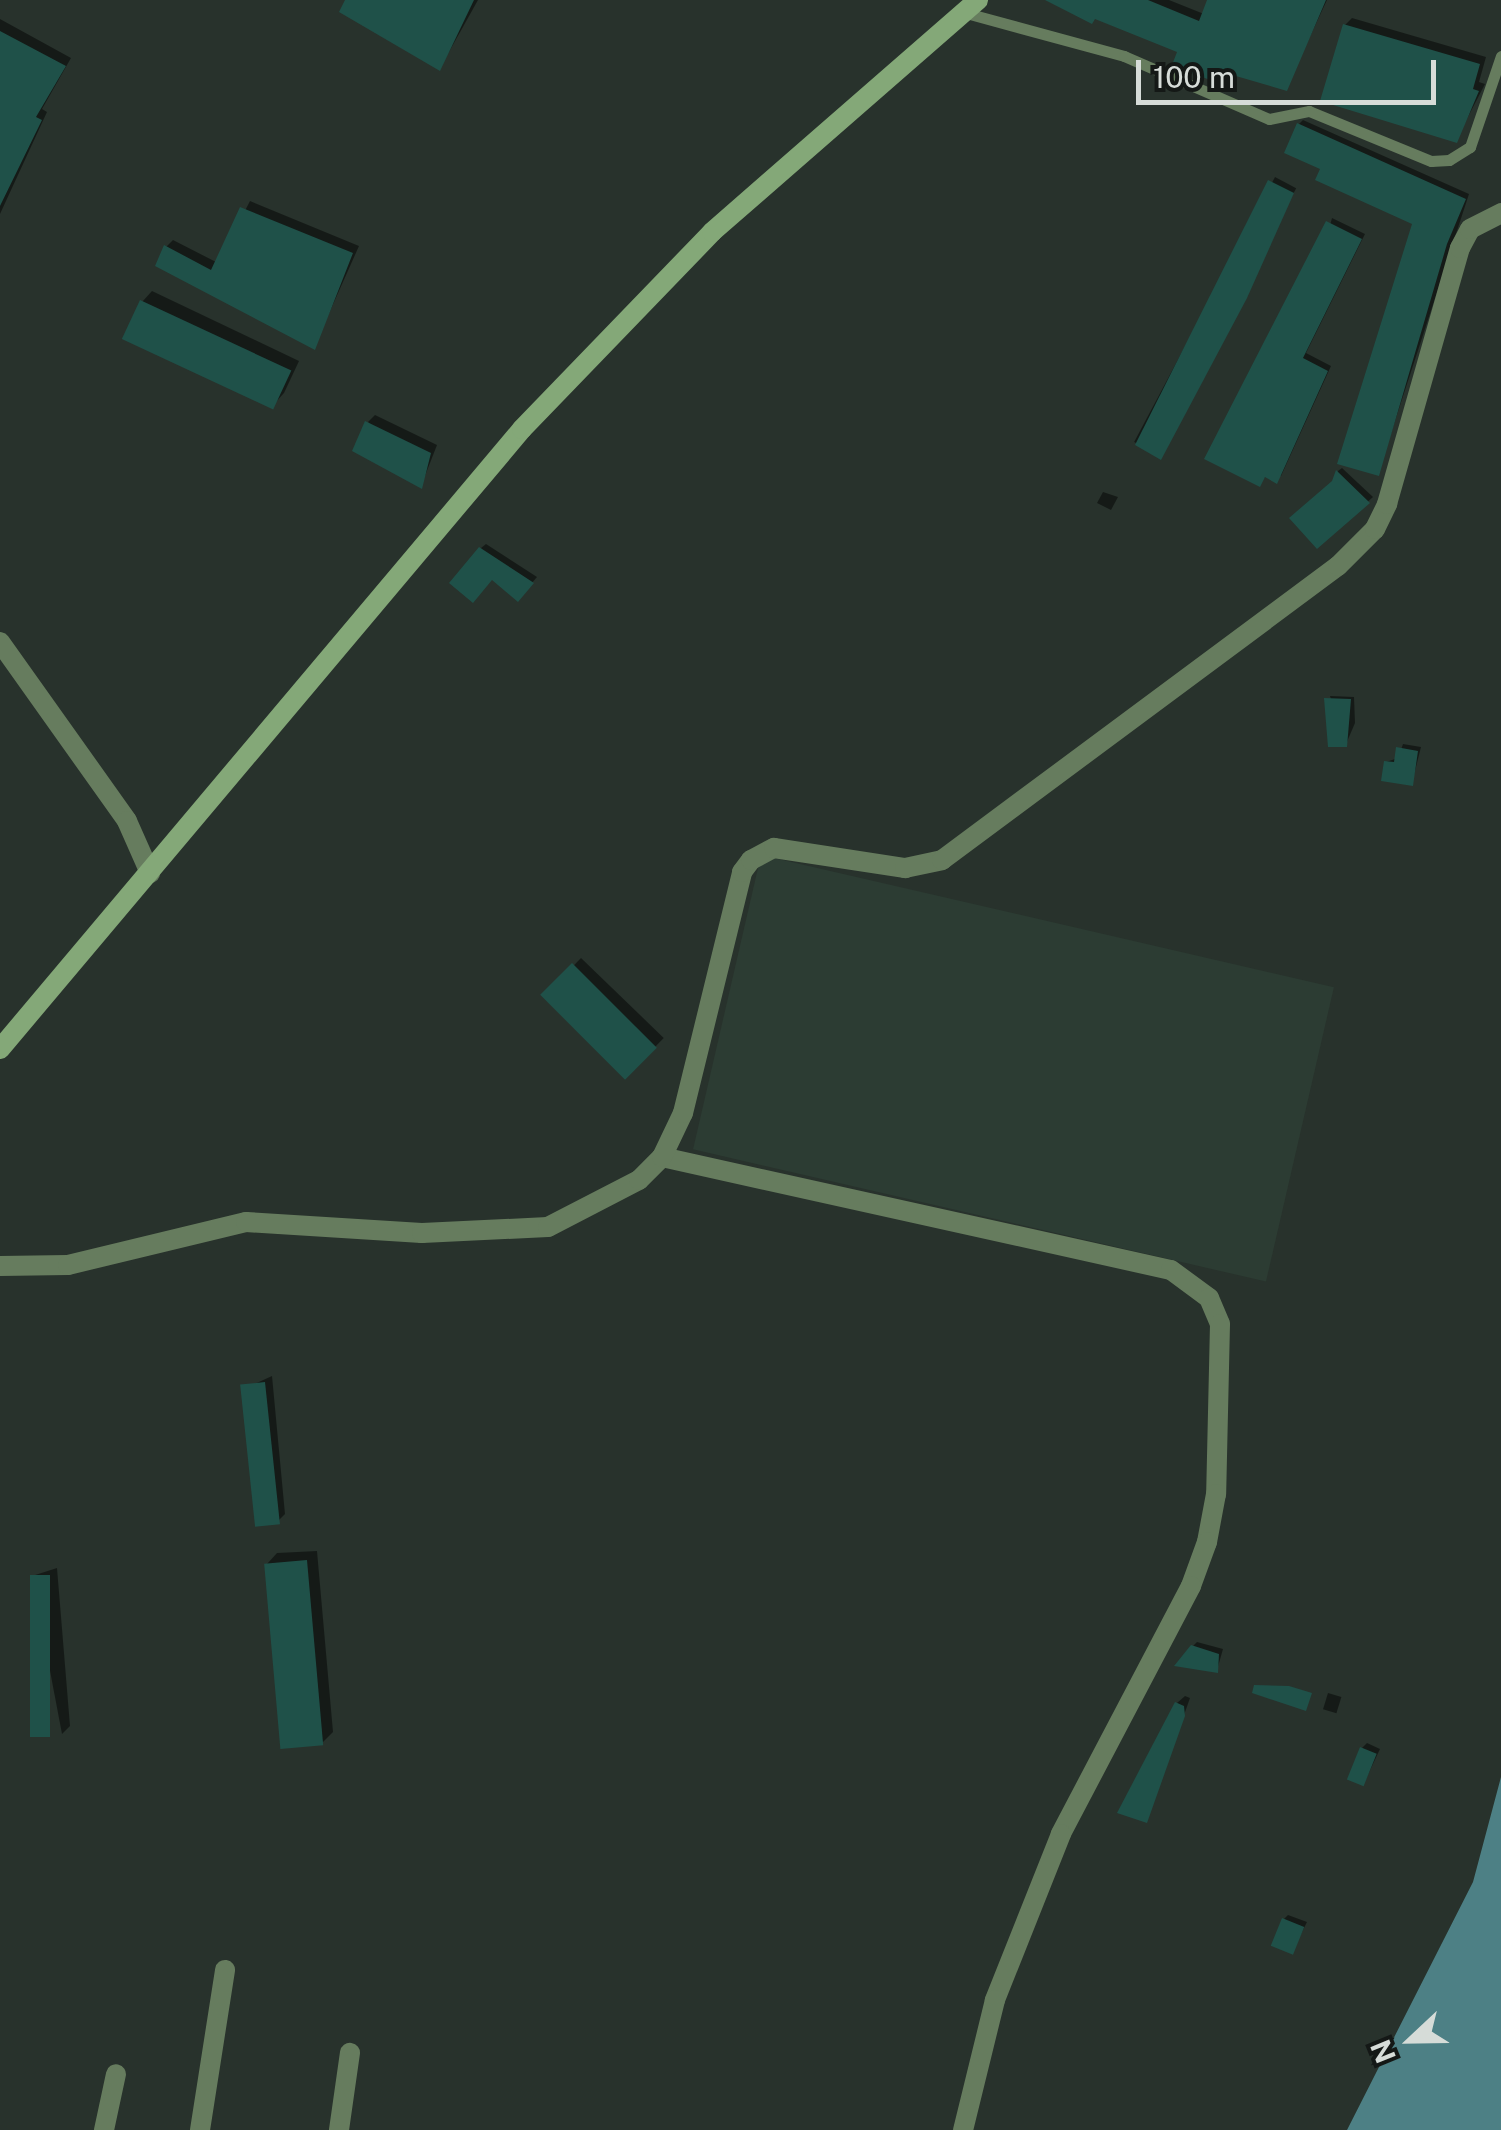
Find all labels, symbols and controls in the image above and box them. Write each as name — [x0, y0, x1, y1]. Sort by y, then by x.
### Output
scale bar — [1141, 40, 1441, 102]
text: 100 m — [1153, 59, 1235, 95]
north arrow — [1361, 1990, 1461, 2090]
text: N — [1363, 2035, 1402, 2068]

